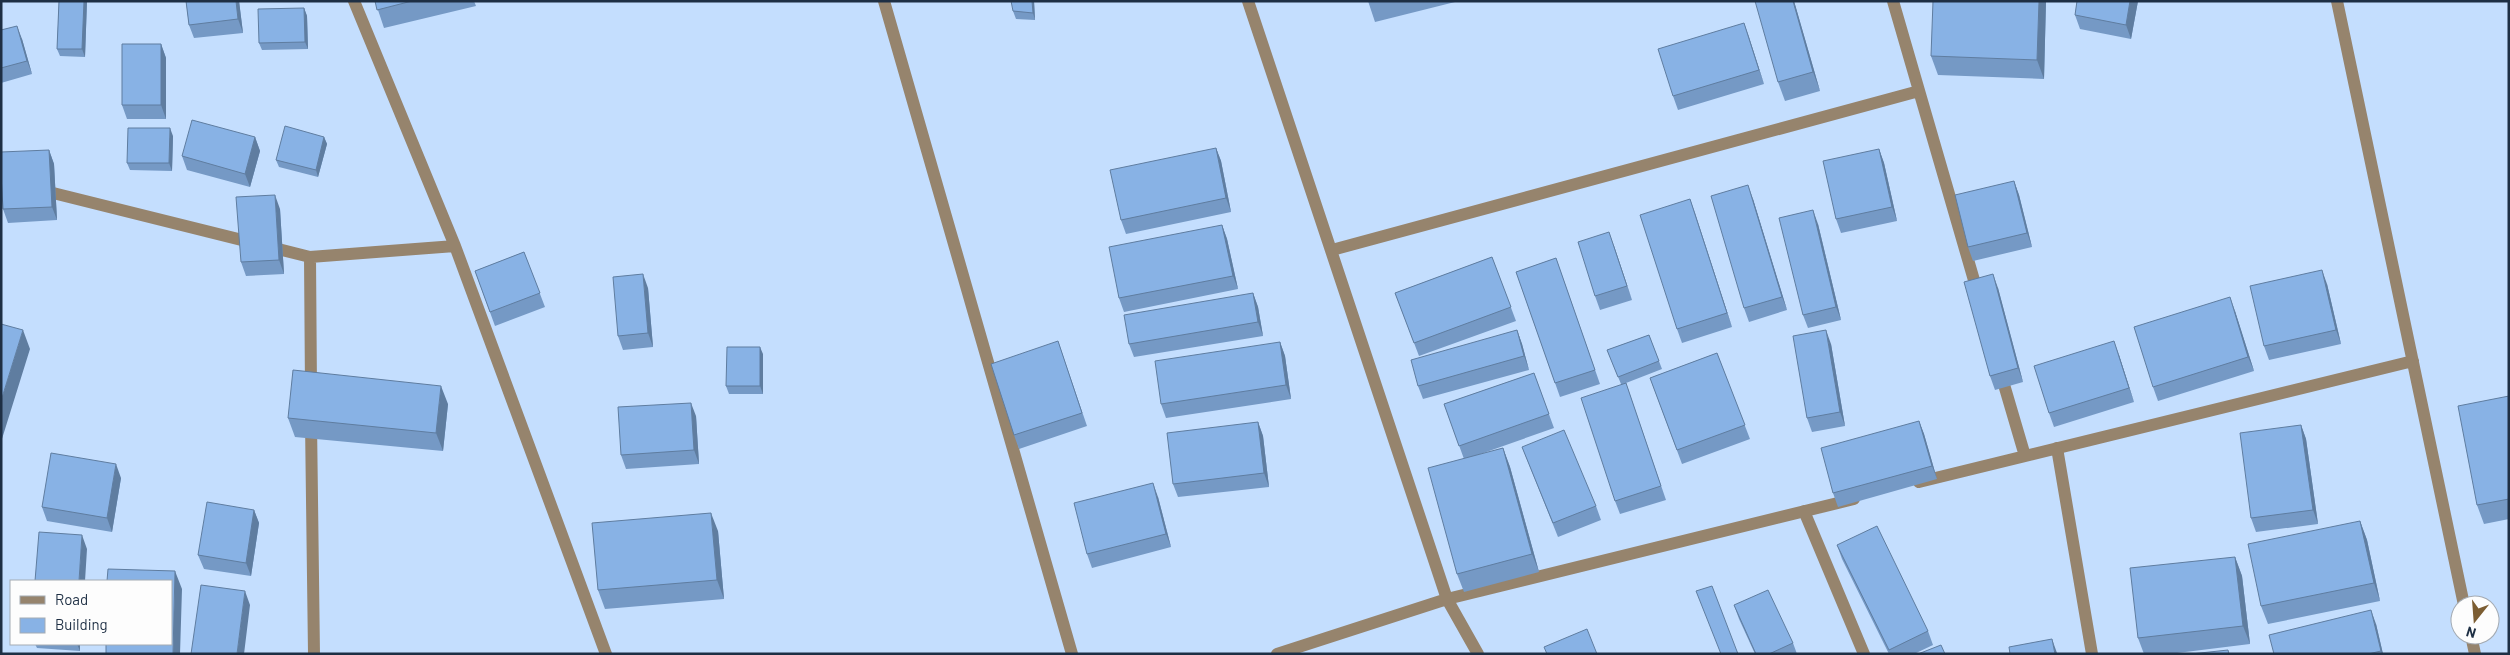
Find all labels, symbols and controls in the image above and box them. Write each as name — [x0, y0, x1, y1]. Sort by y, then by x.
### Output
legend — [10, 580, 172, 645]
text: Road — [55, 590, 88, 608]
north arrow — [2450, 595, 2500, 645]
text: Building — [55, 615, 108, 633]
text: N — [2464, 623, 2478, 642]

